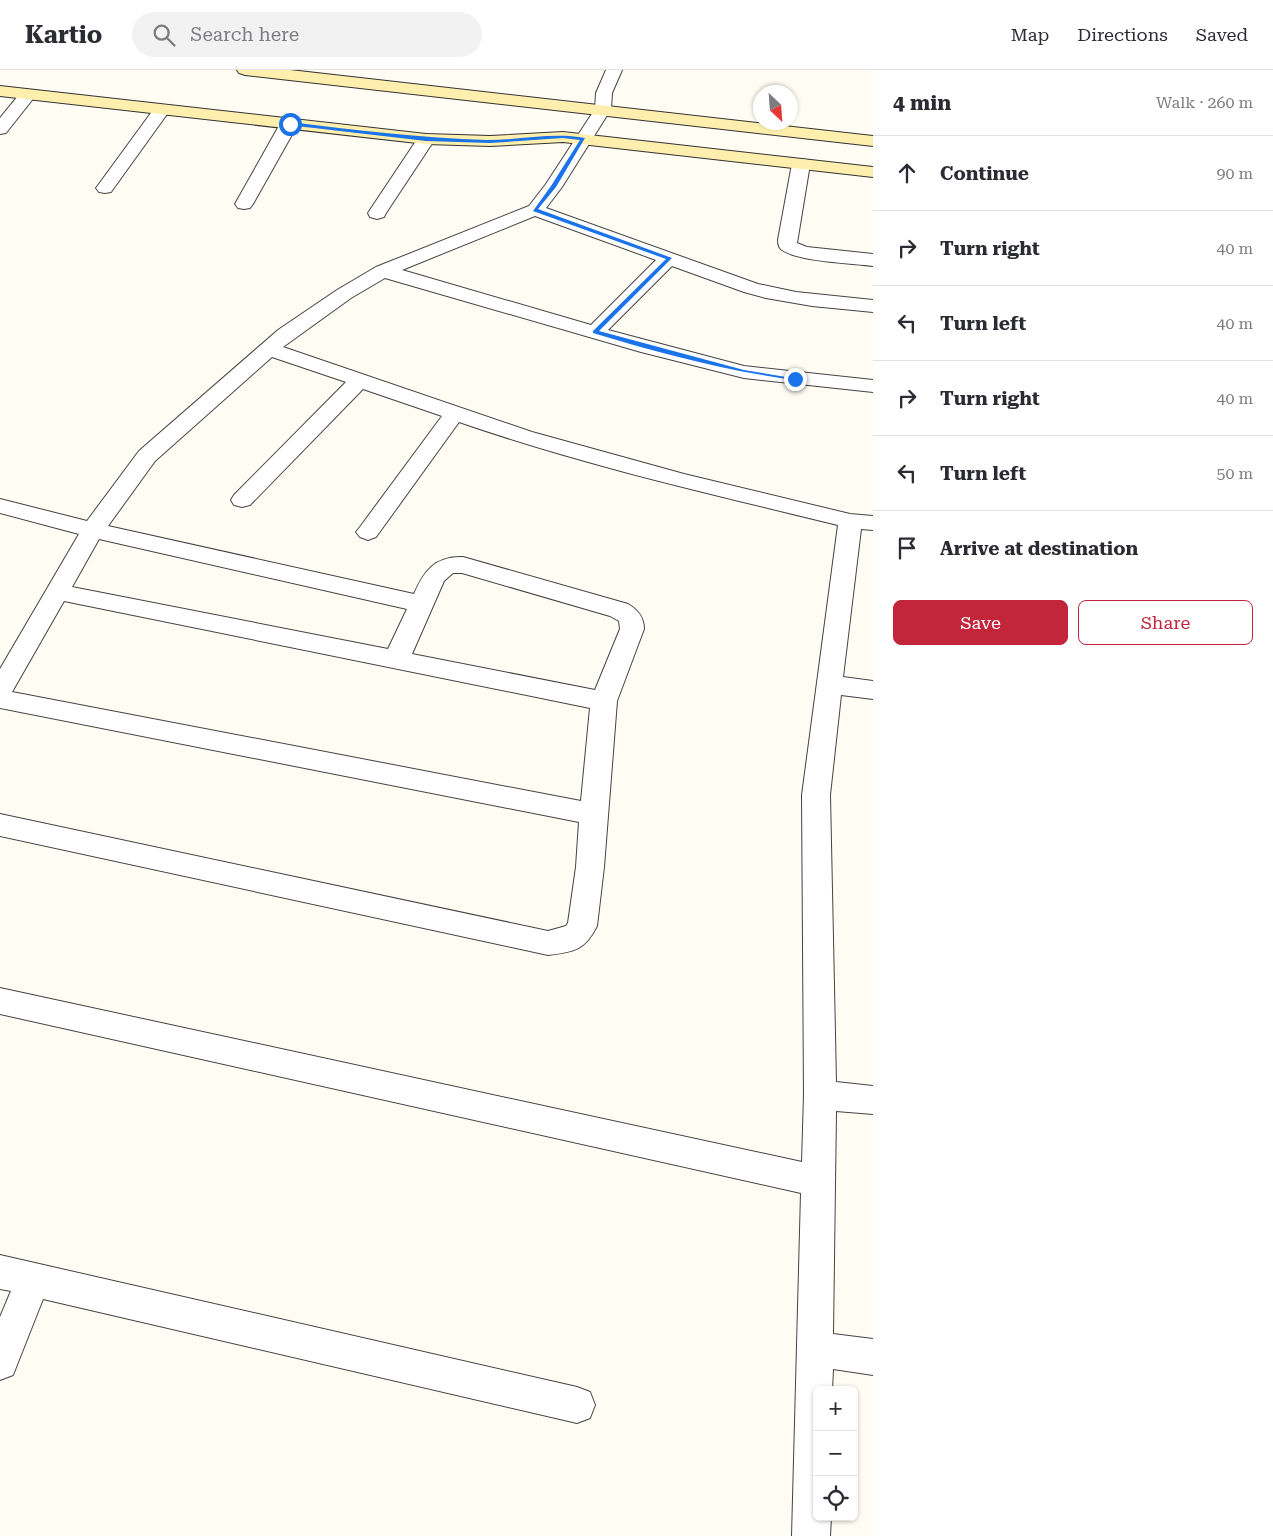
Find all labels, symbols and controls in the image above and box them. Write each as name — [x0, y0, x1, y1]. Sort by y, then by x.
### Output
search box — [132, 12, 482, 57]
text: Kartio — [25, 21, 102, 49]
icon: search — [150, 21, 178, 49]
text: Search here — [190, 23, 299, 46]
text: Map — [1011, 24, 1049, 45]
text: Directions — [1077, 24, 1168, 45]
text: Saved — [1196, 24, 1248, 45]
north arrow — [753, 85, 798, 130]
text: 4 min — [893, 91, 951, 115]
text: Walk · 260 m — [1156, 93, 1253, 112]
route start — [279, 113, 302, 136]
icon: ahead — [893, 159, 921, 187]
text: Continue — [940, 162, 1029, 185]
text: 90 m — [1216, 164, 1253, 183]
icon: right — [893, 234, 921, 262]
text: Turn right — [940, 237, 1040, 260]
text: 40 m — [1216, 239, 1253, 258]
icon: left — [893, 309, 921, 337]
text: Turn left — [940, 312, 1026, 335]
text: 40 m — [1216, 314, 1253, 333]
route end — [784, 368, 807, 391]
icon: right — [893, 384, 921, 412]
text: Turn right — [940, 387, 1040, 410]
text: 40 m — [1216, 389, 1253, 408]
icon: left — [893, 459, 921, 487]
text: Turn left — [940, 462, 1026, 485]
text: 50 m — [1216, 464, 1253, 483]
icon: arrive — [893, 534, 921, 562]
text: Arrive at destination — [940, 537, 1138, 560]
button: Save — [893, 600, 1068, 645]
button: Share — [1078, 600, 1253, 645]
map controls — [813, 1386, 858, 1521]
button: + — [813, 1386, 858, 1431]
button: − — [813, 1431, 858, 1476]
button: locate — [813, 1476, 858, 1521]

